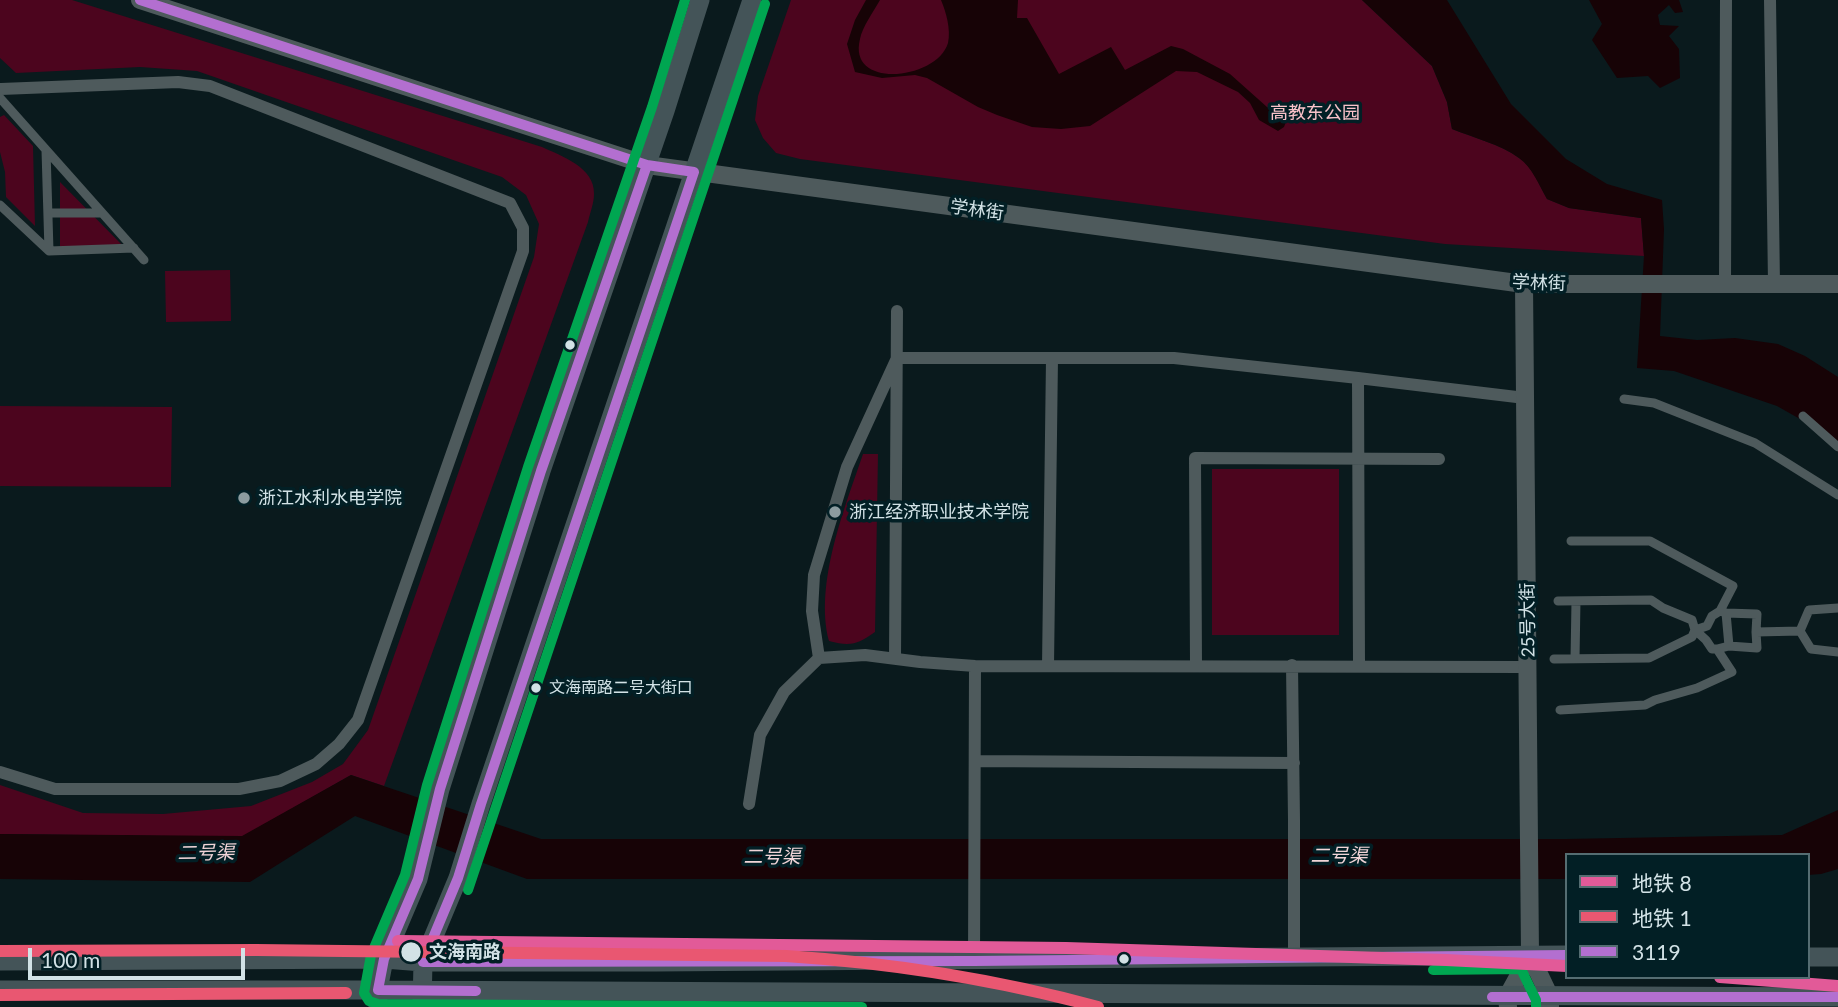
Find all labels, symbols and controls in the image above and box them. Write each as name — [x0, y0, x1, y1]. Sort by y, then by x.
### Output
park label: 高教东公园 — [1270, 102, 1360, 124]
street label: 学林街 — [949, 196, 1005, 224]
street label: 学林街 — [1512, 271, 1566, 295]
unlabelled marker — [563, 338, 577, 352]
place label: 浙江水利水电学院 — [258, 487, 402, 509]
marker: 浙江水利水电学院 — [236, 490, 252, 506]
place label: 浙江经济职业技术学院 — [849, 501, 1029, 523]
marker: 浙江经济职业技术学院 — [827, 504, 843, 520]
street label: 25号大街 — [1517, 582, 1539, 658]
place label: 文海南路二号大街口 — [549, 678, 693, 698]
marker: 文海南路二号大街口 — [529, 681, 543, 695]
water label: 二号渠 — [177, 841, 235, 865]
water label: 二号渠 — [1311, 845, 1367, 867]
water label: 二号渠 — [744, 846, 800, 868]
legend — [1565, 853, 1810, 979]
text: 地铁 8 — [1632, 870, 1692, 895]
text: 地铁 1 — [1632, 905, 1692, 930]
scale bar — [32, 934, 248, 978]
text: 3119 — [1632, 939, 1681, 964]
marker: 文海南路 — [399, 940, 423, 964]
place label: 文海南路 — [429, 941, 501, 963]
text: 100 m — [41, 947, 100, 972]
unlabelled marker — [1117, 952, 1131, 966]

